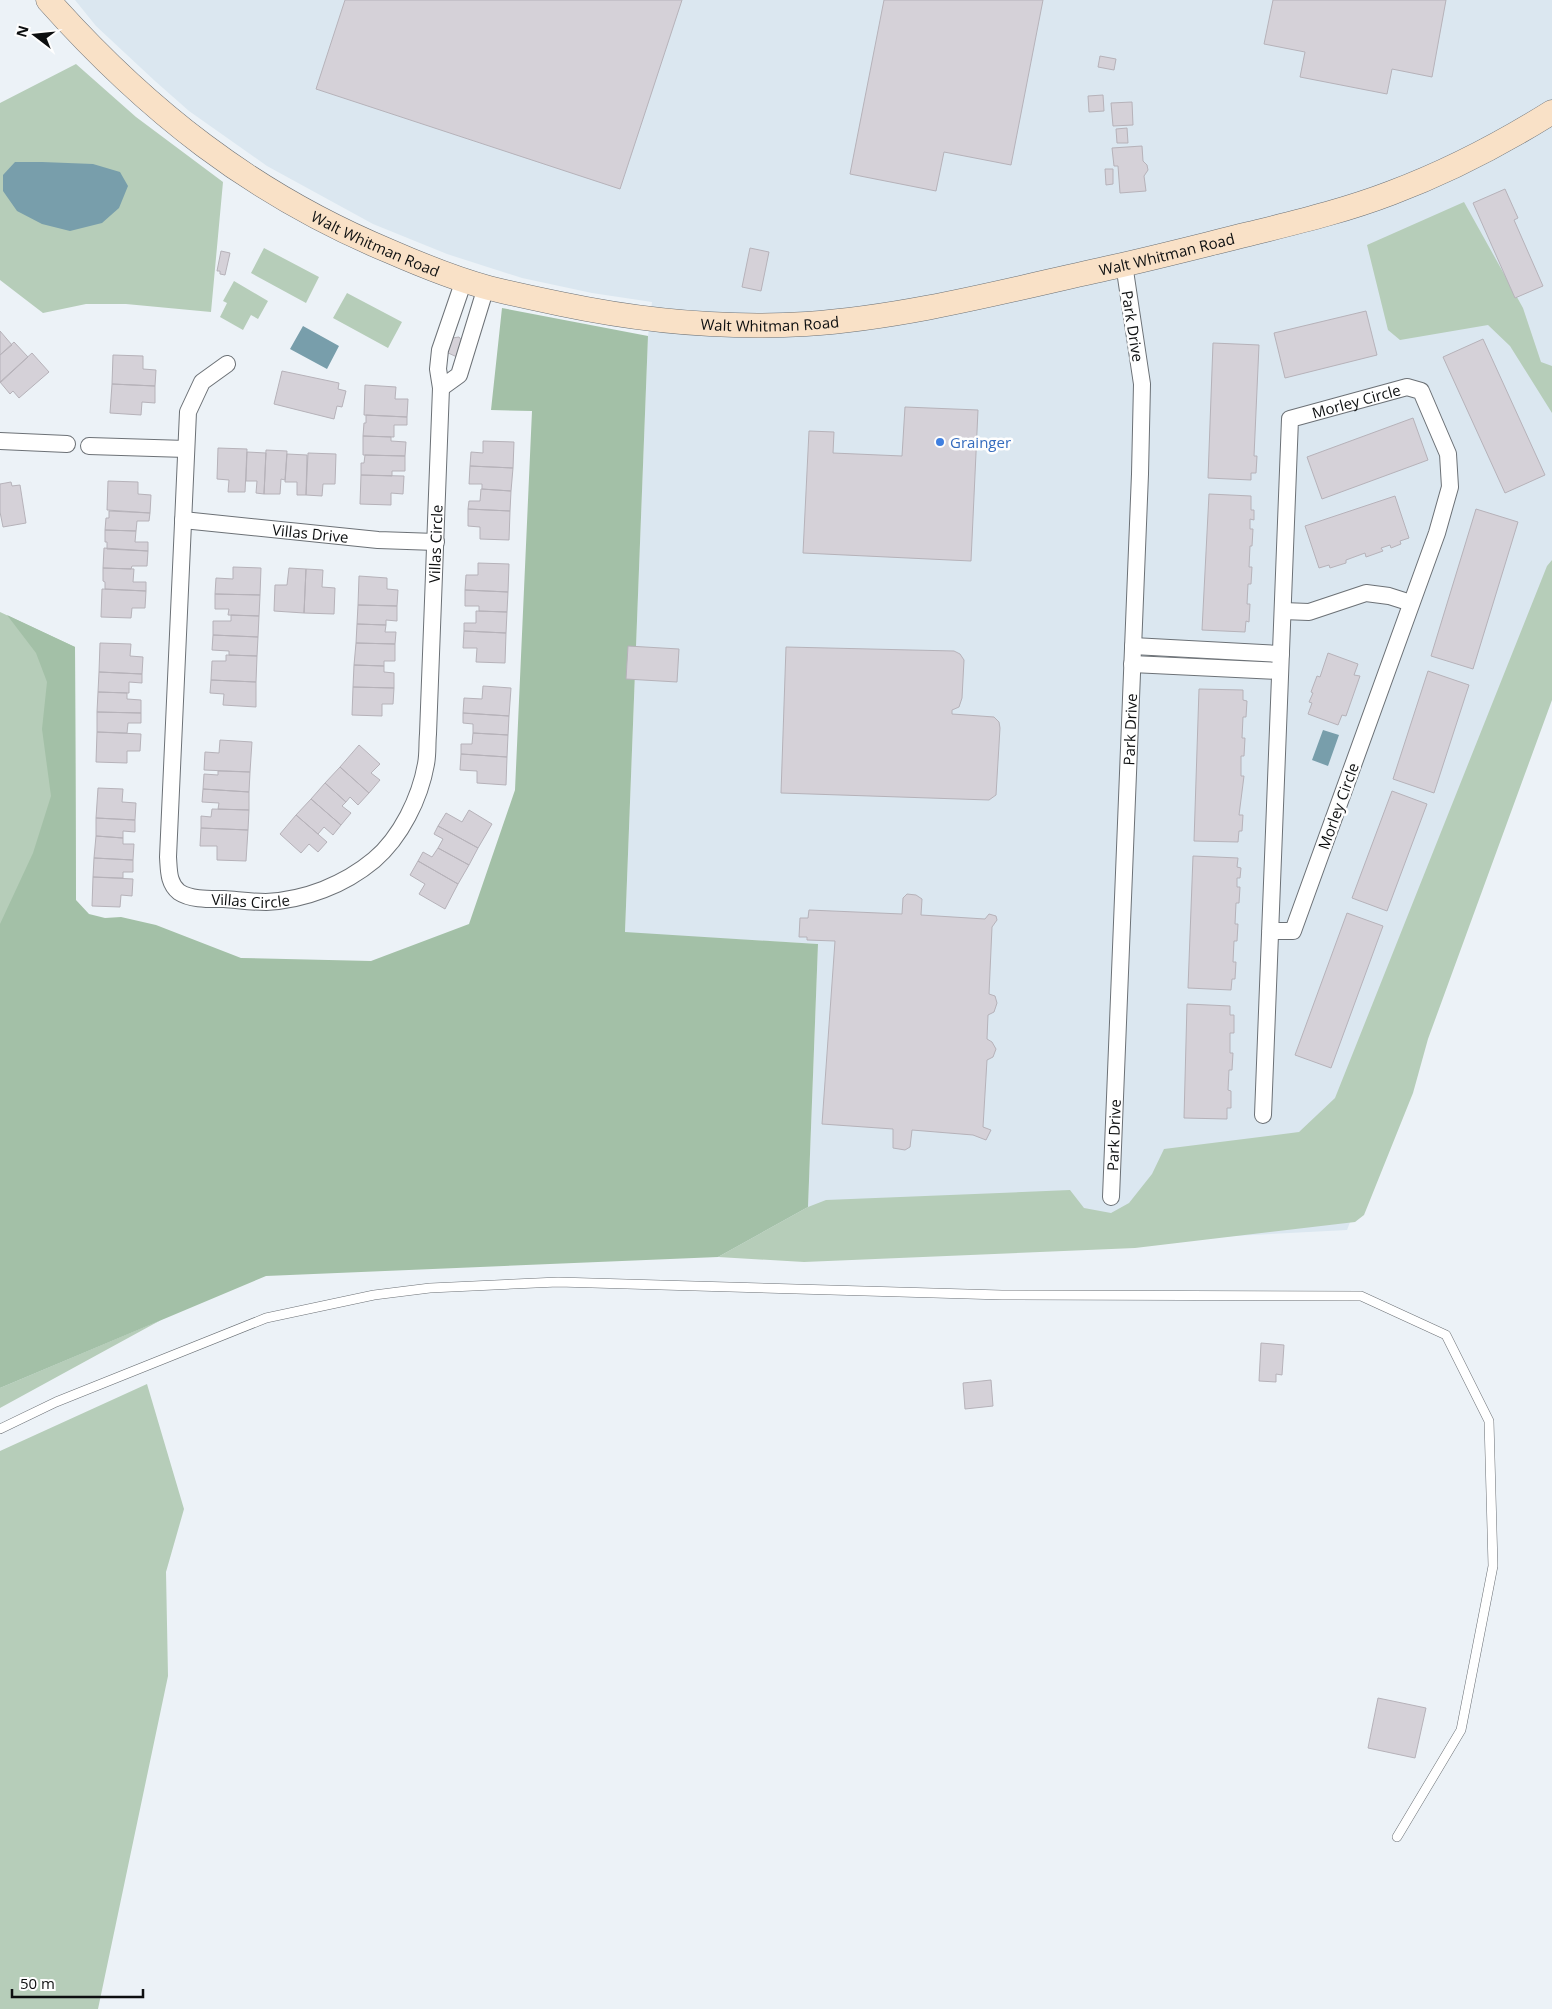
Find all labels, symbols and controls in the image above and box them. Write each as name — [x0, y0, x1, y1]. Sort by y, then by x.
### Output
north arrow — [10, 10, 60, 60]
text: N — [11, 23, 33, 39]
street label: Walt Whitman Road — [308, 206, 443, 281]
street label: Walt Whitman Road — [1097, 228, 1237, 280]
street label: Park Drive — [1117, 289, 1149, 363]
street label: Walt Whitman Road — [700, 311, 840, 335]
street label: Morley Circle — [1309, 379, 1403, 423]
place label: Grainger — [950, 432, 1011, 452]
marker: Grainger — [934, 436, 946, 448]
street label: Villas Circle — [424, 504, 447, 583]
street label: Villas Drive — [271, 519, 349, 547]
street label: Park Drive — [1118, 693, 1141, 766]
street label: Morley Circle — [1313, 760, 1363, 852]
street label: Villas Circle — [211, 889, 291, 912]
street label: Park Drive — [1102, 1099, 1125, 1171]
scale bar — [12, 1966, 144, 1998]
text: 50 m — [20, 1973, 55, 1993]

